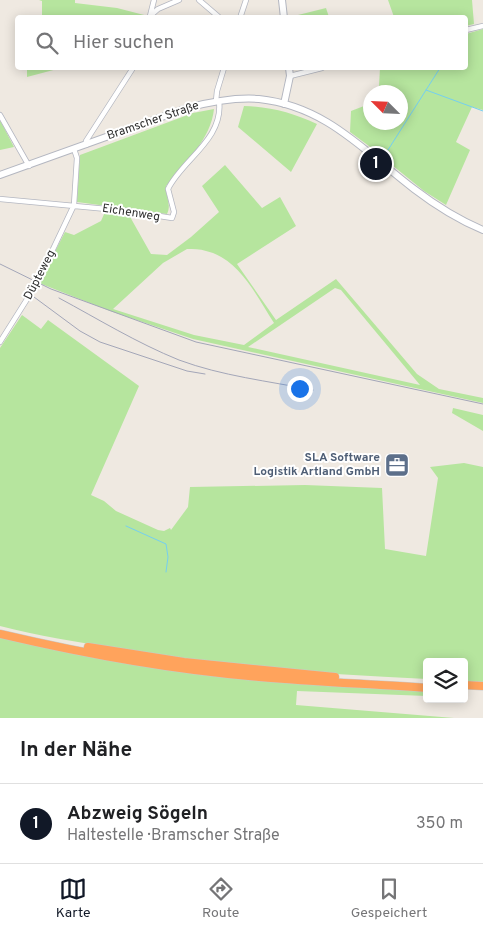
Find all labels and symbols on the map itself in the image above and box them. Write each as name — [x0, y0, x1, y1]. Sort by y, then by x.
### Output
north arrow — [363, 85, 408, 130]
street label: Bramscher Straße — [105, 98, 201, 144]
pin: 1 — [360, 145, 392, 183]
street label: Eichenweg — [101, 201, 161, 225]
street label: Düpteweg — [21, 247, 59, 303]
your location — [287, 376, 313, 402]
place label: SLA Software Logistik Artland GmbH — [253, 450, 380, 480]
office icon: SLA Software Logistik Artland GmbH — [384, 452, 410, 478]

